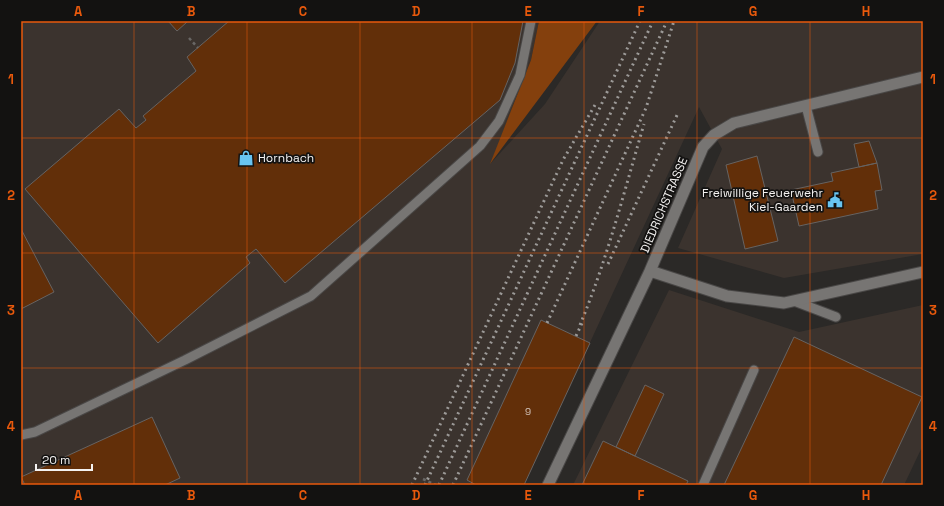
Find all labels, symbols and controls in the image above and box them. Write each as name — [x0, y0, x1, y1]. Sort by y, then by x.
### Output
text: A — [74, 3, 83, 20]
text: B — [187, 3, 196, 20]
text: C — [299, 3, 307, 20]
text: D — [412, 3, 421, 20]
text: E — [524, 3, 532, 20]
text: F — [638, 3, 645, 20]
text: G — [749, 3, 757, 20]
text: H — [862, 3, 870, 20]
text: 1 — [8, 71, 14, 88]
text: 1 — [930, 71, 936, 88]
shop icon: Hornbach — [237, 149, 255, 167]
place label: Hornbach — [258, 150, 314, 166]
street label: DIEDRICHSTRASSE — [637, 155, 691, 255]
place label: Freiwillige Feuerwehr Kiel-Gaarden — [702, 185, 823, 215]
text: 2 — [7, 187, 15, 204]
text: 2 — [929, 187, 937, 204]
public building icon: Freiwillige Feuerwehr Kiel-Gaarden — [826, 191, 844, 209]
text: 3 — [7, 302, 15, 319]
text: 3 — [929, 302, 937, 319]
house number: 9 — [525, 405, 531, 418]
text: 4 — [7, 418, 15, 435]
text: 4 — [929, 418, 937, 435]
scale bar — [36, 446, 92, 472]
text: 20 m — [42, 452, 70, 468]
text: A — [74, 487, 83, 504]
text: B — [187, 487, 196, 504]
text: C — [299, 487, 307, 504]
text: D — [412, 487, 421, 504]
text: E — [524, 487, 532, 504]
text: F — [638, 487, 645, 504]
text: G — [749, 487, 757, 504]
text: H — [862, 487, 870, 504]

